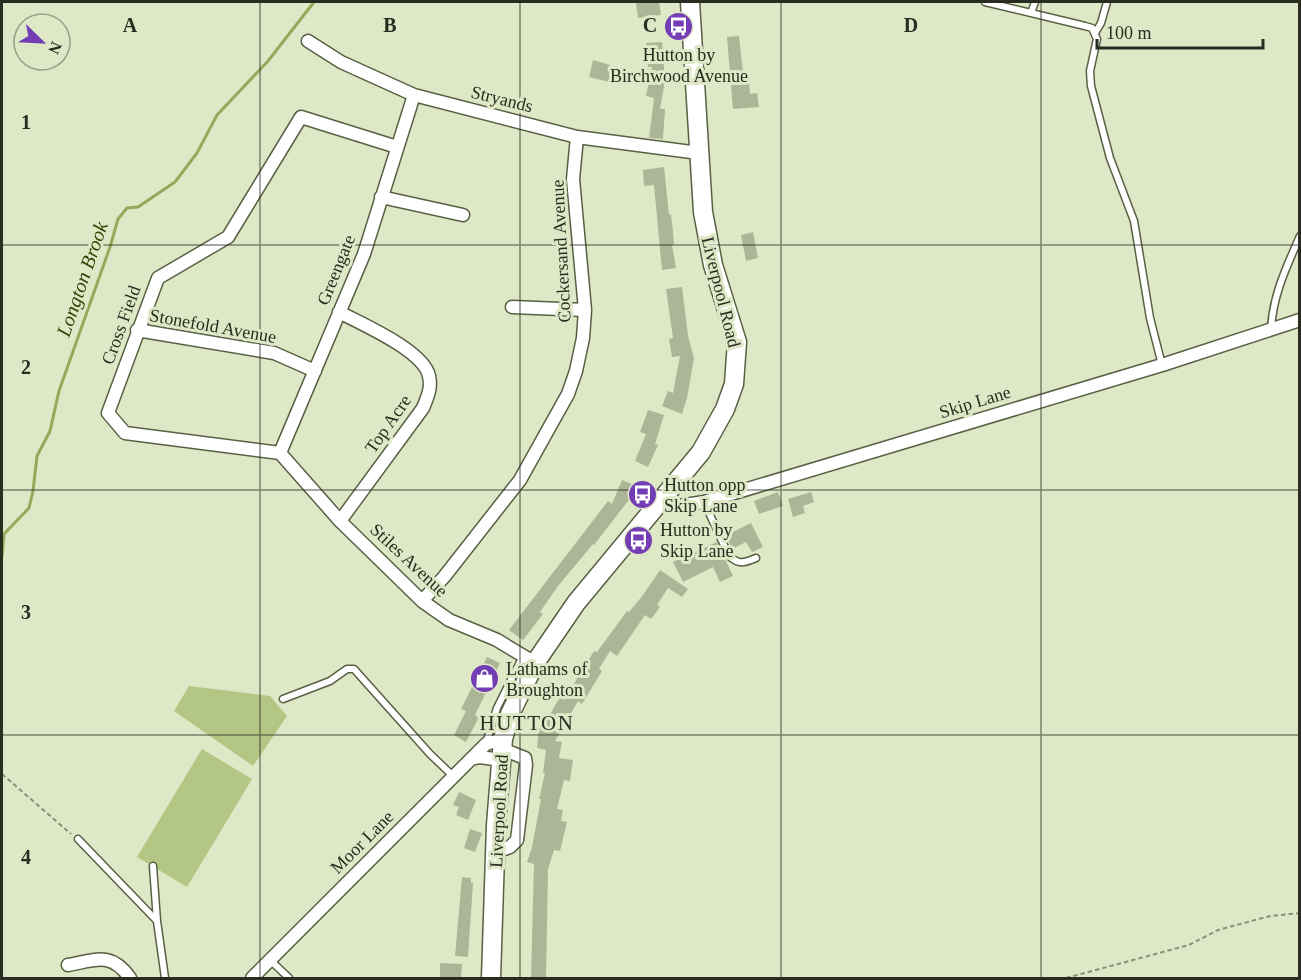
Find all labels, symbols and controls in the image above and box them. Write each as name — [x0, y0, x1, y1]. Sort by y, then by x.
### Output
bus stop icon: Hutton by Birchwood Avenue — [663, 10, 695, 42]
north arrow — [12, 12, 72, 72]
scale bar — [1097, 12, 1264, 50]
text: A — [123, 14, 138, 36]
text: B — [383, 14, 397, 36]
text: C — [643, 14, 657, 36]
text: D — [904, 14, 918, 36]
text: 100 m — [1106, 23, 1152, 43]
text: N — [45, 39, 65, 57]
place label: Hutton by Birchwood Avenue — [610, 45, 748, 86]
street label: Stryands — [469, 82, 535, 116]
text: 1 — [21, 111, 31, 133]
street label: Cockersand Avenue — [547, 179, 575, 323]
water label: Longton Brook — [52, 218, 113, 341]
street label: Greengate — [313, 232, 359, 308]
street label: Liverpool Road — [698, 235, 744, 349]
street label: Cross Field — [97, 283, 145, 367]
street label: Stonefold Avenue — [148, 305, 278, 347]
text: 2 — [21, 356, 31, 378]
street label: Skip Lane — [937, 382, 1013, 422]
street label: Top Acre — [361, 391, 415, 457]
place label: Hutton opp Skip Lane — [664, 475, 746, 516]
bus stop icon: Hutton opp Skip Lane — [627, 479, 659, 511]
street label: Stiles Avenue — [366, 519, 452, 601]
place label: Hutton by Skip Lane — [660, 520, 734, 561]
bus stop icon: Hutton by Skip Lane — [623, 524, 655, 556]
text: 3 — [21, 601, 31, 623]
place label: Lathams of Broughton — [506, 659, 587, 700]
shop icon: Lathams of Broughton — [469, 663, 501, 695]
district label: HUTTON — [480, 711, 574, 735]
street label: Liverpool Road — [486, 754, 512, 868]
street label: Moor Lane — [326, 806, 398, 878]
text: 4 — [21, 846, 31, 868]

